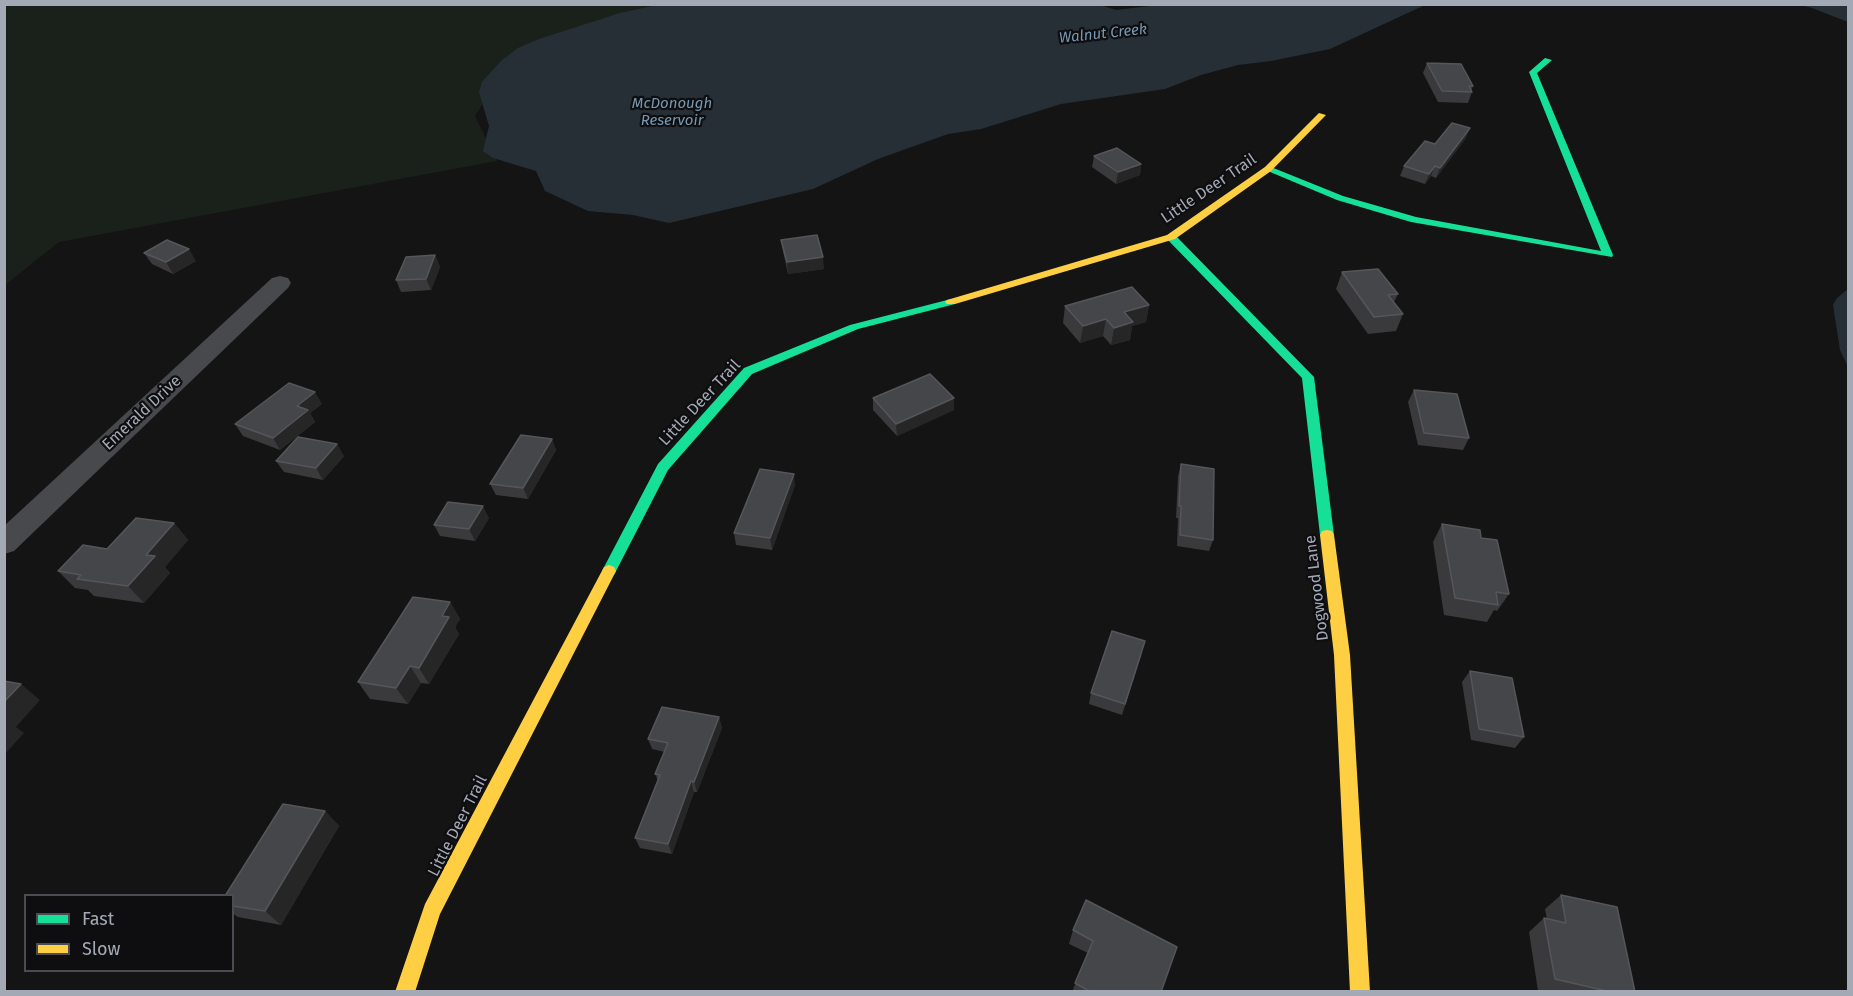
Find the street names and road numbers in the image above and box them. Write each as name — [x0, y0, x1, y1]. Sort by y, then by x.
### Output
street label: Little Deer Trail — [1158, 150, 1260, 228]
street label: Little Deer Trail — [655, 356, 745, 450]
street label: Emerald Drive — [99, 372, 185, 454]
street label: Dogwood Lane — [1301, 534, 1333, 642]
street label: Little Deer Trail — [424, 772, 492, 880]

